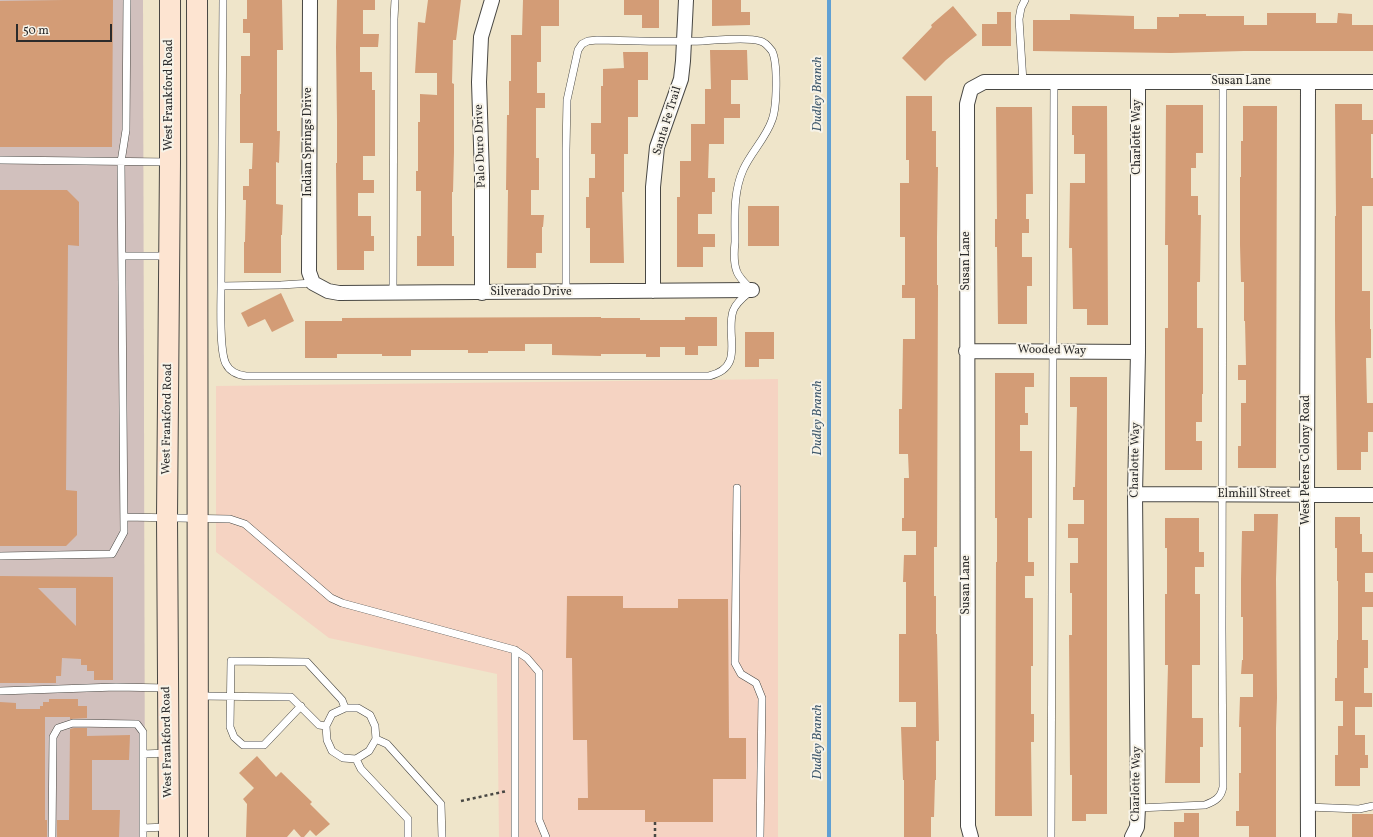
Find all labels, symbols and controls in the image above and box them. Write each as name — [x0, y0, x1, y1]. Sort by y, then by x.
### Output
scale bar — [18, 16, 114, 42]
text: 50 m — [23, 23, 49, 39]
street label: West Frankford Road — [163, 39, 177, 151]
water label: Dudley Branch — [811, 57, 827, 131]
street label: Susan Lane — [1211, 75, 1271, 89]
street label: Santa Fe Trail — [651, 85, 685, 157]
street label: Indian Springs Drive — [302, 87, 316, 197]
street label: Charlotte Way — [1131, 99, 1145, 175]
street label: Palo Duro Drive — [472, 104, 490, 188]
street label: Susan Lane — [960, 231, 974, 291]
street label: Silverado Drive — [490, 286, 572, 300]
street label: Wooded Way — [1017, 343, 1087, 359]
street label: West Frankford Road — [160, 363, 176, 475]
water label: Dudley Branch — [811, 381, 827, 455]
street label: West Peters Colony Road — [1300, 395, 1314, 525]
street label: Charlotte Way — [1128, 422, 1144, 498]
street label: Elmhill Street — [1217, 488, 1291, 502]
street label: Susan Lane — [960, 555, 974, 615]
street label: West Frankford Road — [160, 686, 176, 798]
water label: Dudley Branch — [811, 705, 827, 779]
street label: Charlotte Way — [1129, 746, 1145, 822]

